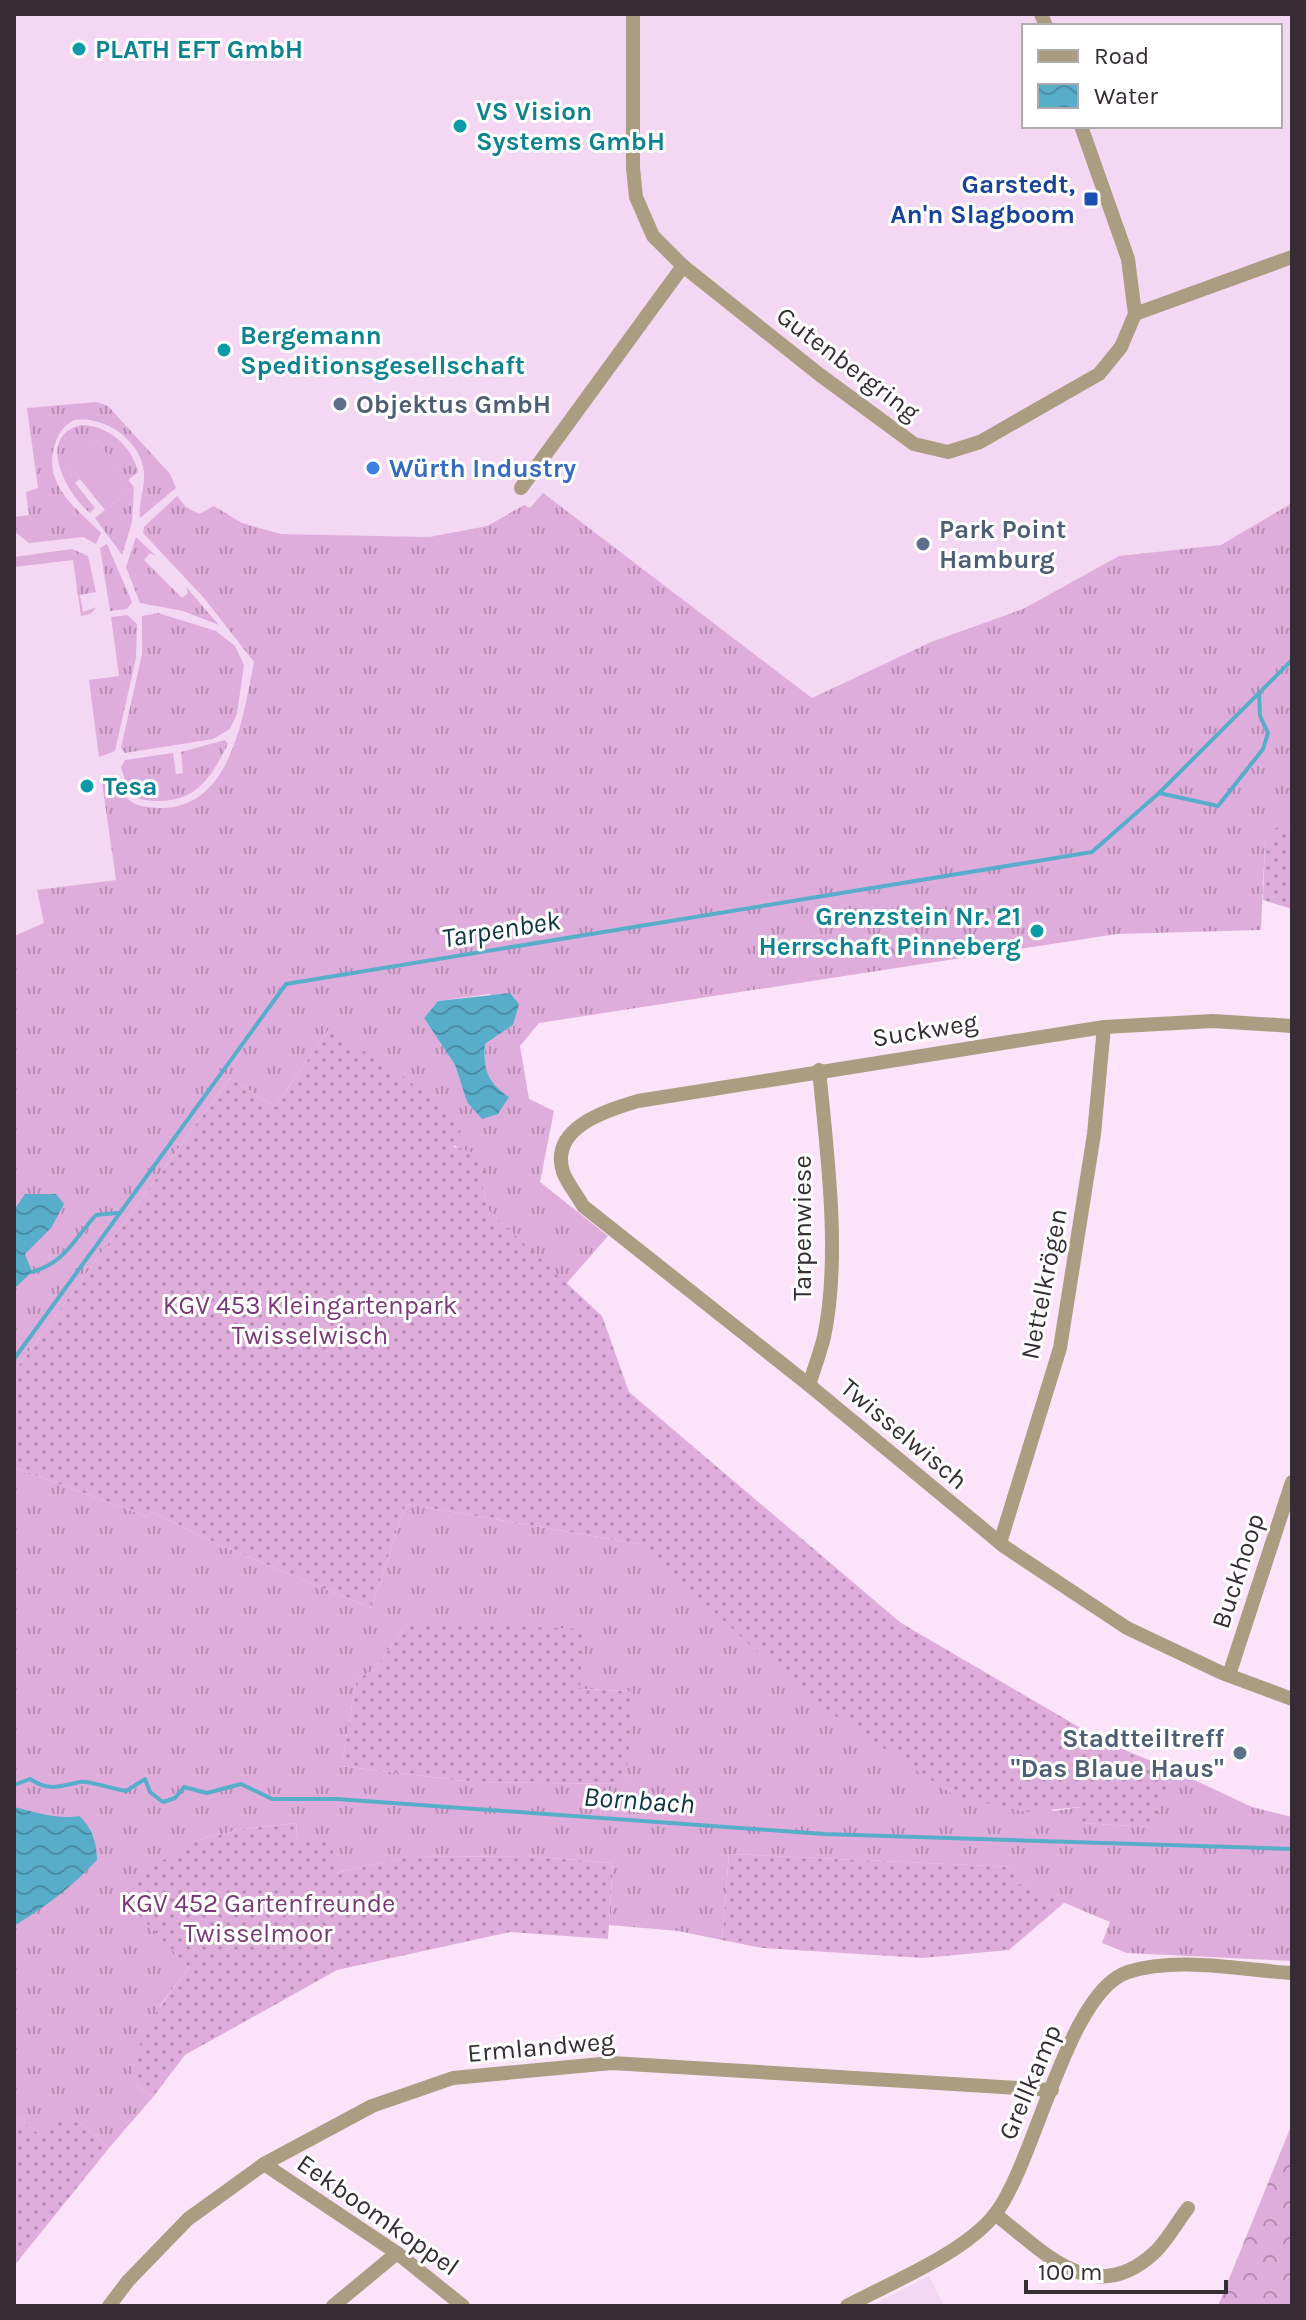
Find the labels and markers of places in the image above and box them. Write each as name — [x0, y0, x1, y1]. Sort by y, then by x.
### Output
place label: PLATH EFT GmbH — [95, 34, 303, 65]
marker: PLATH EFT GmbH — [70, 40, 88, 58]
place label: VS Vision Systems GmbH — [476, 96, 665, 157]
marker: VS Vision Systems GmbH — [451, 117, 469, 135]
place label: Garstedt, An'n Slagboom — [890, 169, 1075, 230]
marker: Garstedt, An'n Slagboom — [1082, 190, 1100, 208]
place label: Bergemann Speditionsgesellschaft — [240, 320, 525, 381]
marker: Bergemann Speditionsgesellschaft — [215, 341, 233, 359]
place label: Objektus GmbH — [356, 389, 551, 420]
marker: Objektus GmbH — [331, 395, 349, 413]
place label: Würth Industry — [389, 453, 576, 484]
marker: Würth Industry — [364, 459, 382, 477]
place label: Park Point Hamburg — [939, 514, 1066, 575]
marker: Park Point Hamburg — [914, 535, 932, 553]
place label: Tesa — [103, 771, 157, 802]
marker: Tesa — [78, 777, 96, 795]
place label: Grenzstein Nr. 21 Herrschaft Pinneberg — [759, 901, 1021, 962]
marker: Grenzstein Nr. 21 Herrschaft Pinneberg — [1028, 922, 1046, 940]
place label: Stadtteiltreff "Das Blaue Haus" — [1011, 1723, 1224, 1784]
marker: Stadtteiltreff "Das Blaue Haus" — [1231, 1744, 1249, 1762]

